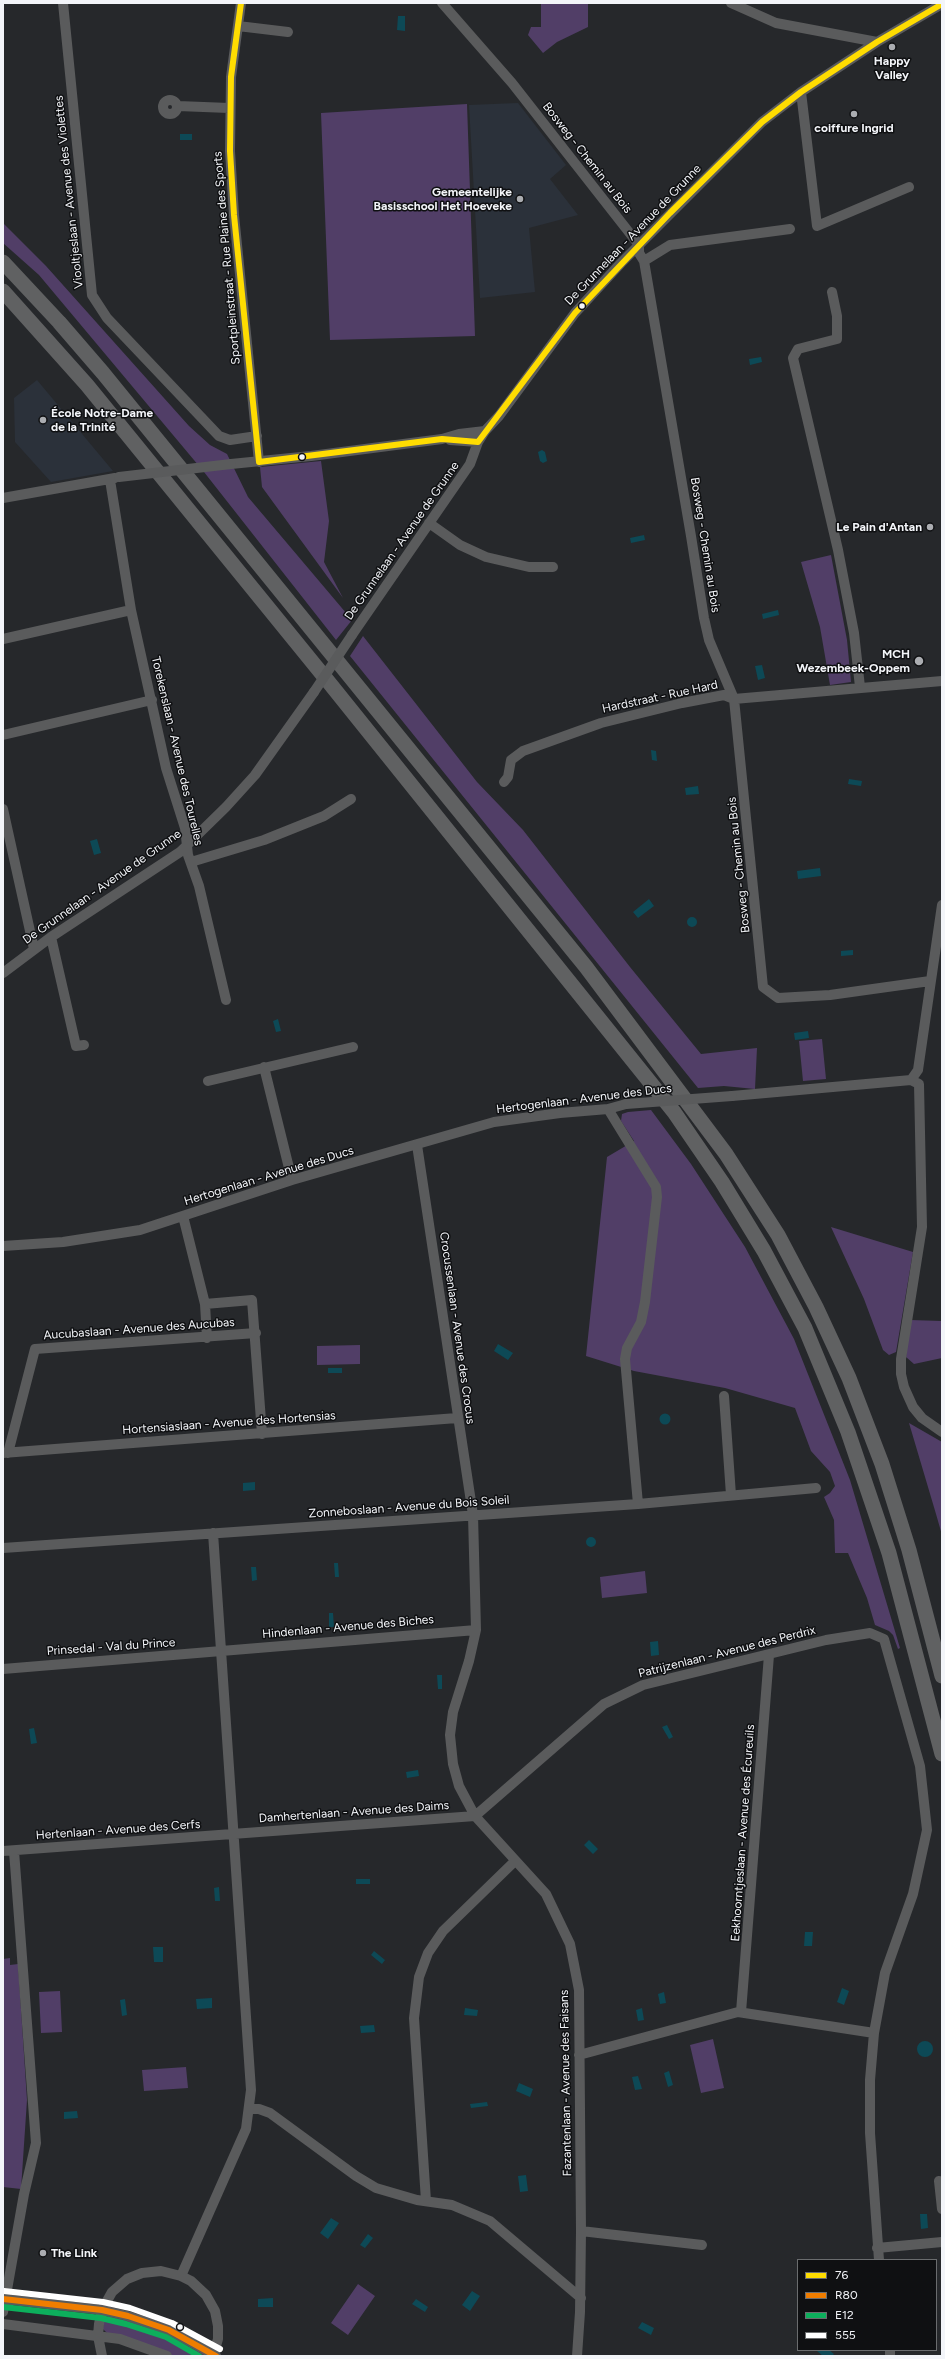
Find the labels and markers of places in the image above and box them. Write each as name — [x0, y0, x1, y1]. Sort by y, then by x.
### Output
marker: Happy Valley — [887, 42, 897, 52]
place label: Happy Valley — [874, 54, 910, 82]
marker: coiffure Ingrid — [849, 109, 859, 119]
place label: coiffure Ingrid — [814, 121, 894, 135]
place label: Gemeentelijke Basisschool Het Hoeveke — [374, 185, 512, 213]
marker: Gemeentelijke Basisschool Het Hoeveke — [515, 194, 525, 204]
unlabelled marker — [577, 301, 587, 311]
place label: École Notre-Dame de la Trinité — [51, 406, 153, 434]
marker: École Notre-Dame de la Trinité — [38, 415, 48, 425]
unlabelled marker — [297, 452, 307, 462]
place label: Le Pain d'Antan — [836, 520, 922, 534]
marker: Le Pain d'Antan — [925, 522, 935, 532]
place label: MCH Wezembeek-Oppem — [796, 647, 910, 675]
marker: MCH Wezembeek-Oppem — [913, 655, 925, 667]
place label: The Link — [51, 2246, 97, 2260]
marker: The Link — [38, 2248, 48, 2258]
unlabelled marker — [175, 2322, 185, 2332]

